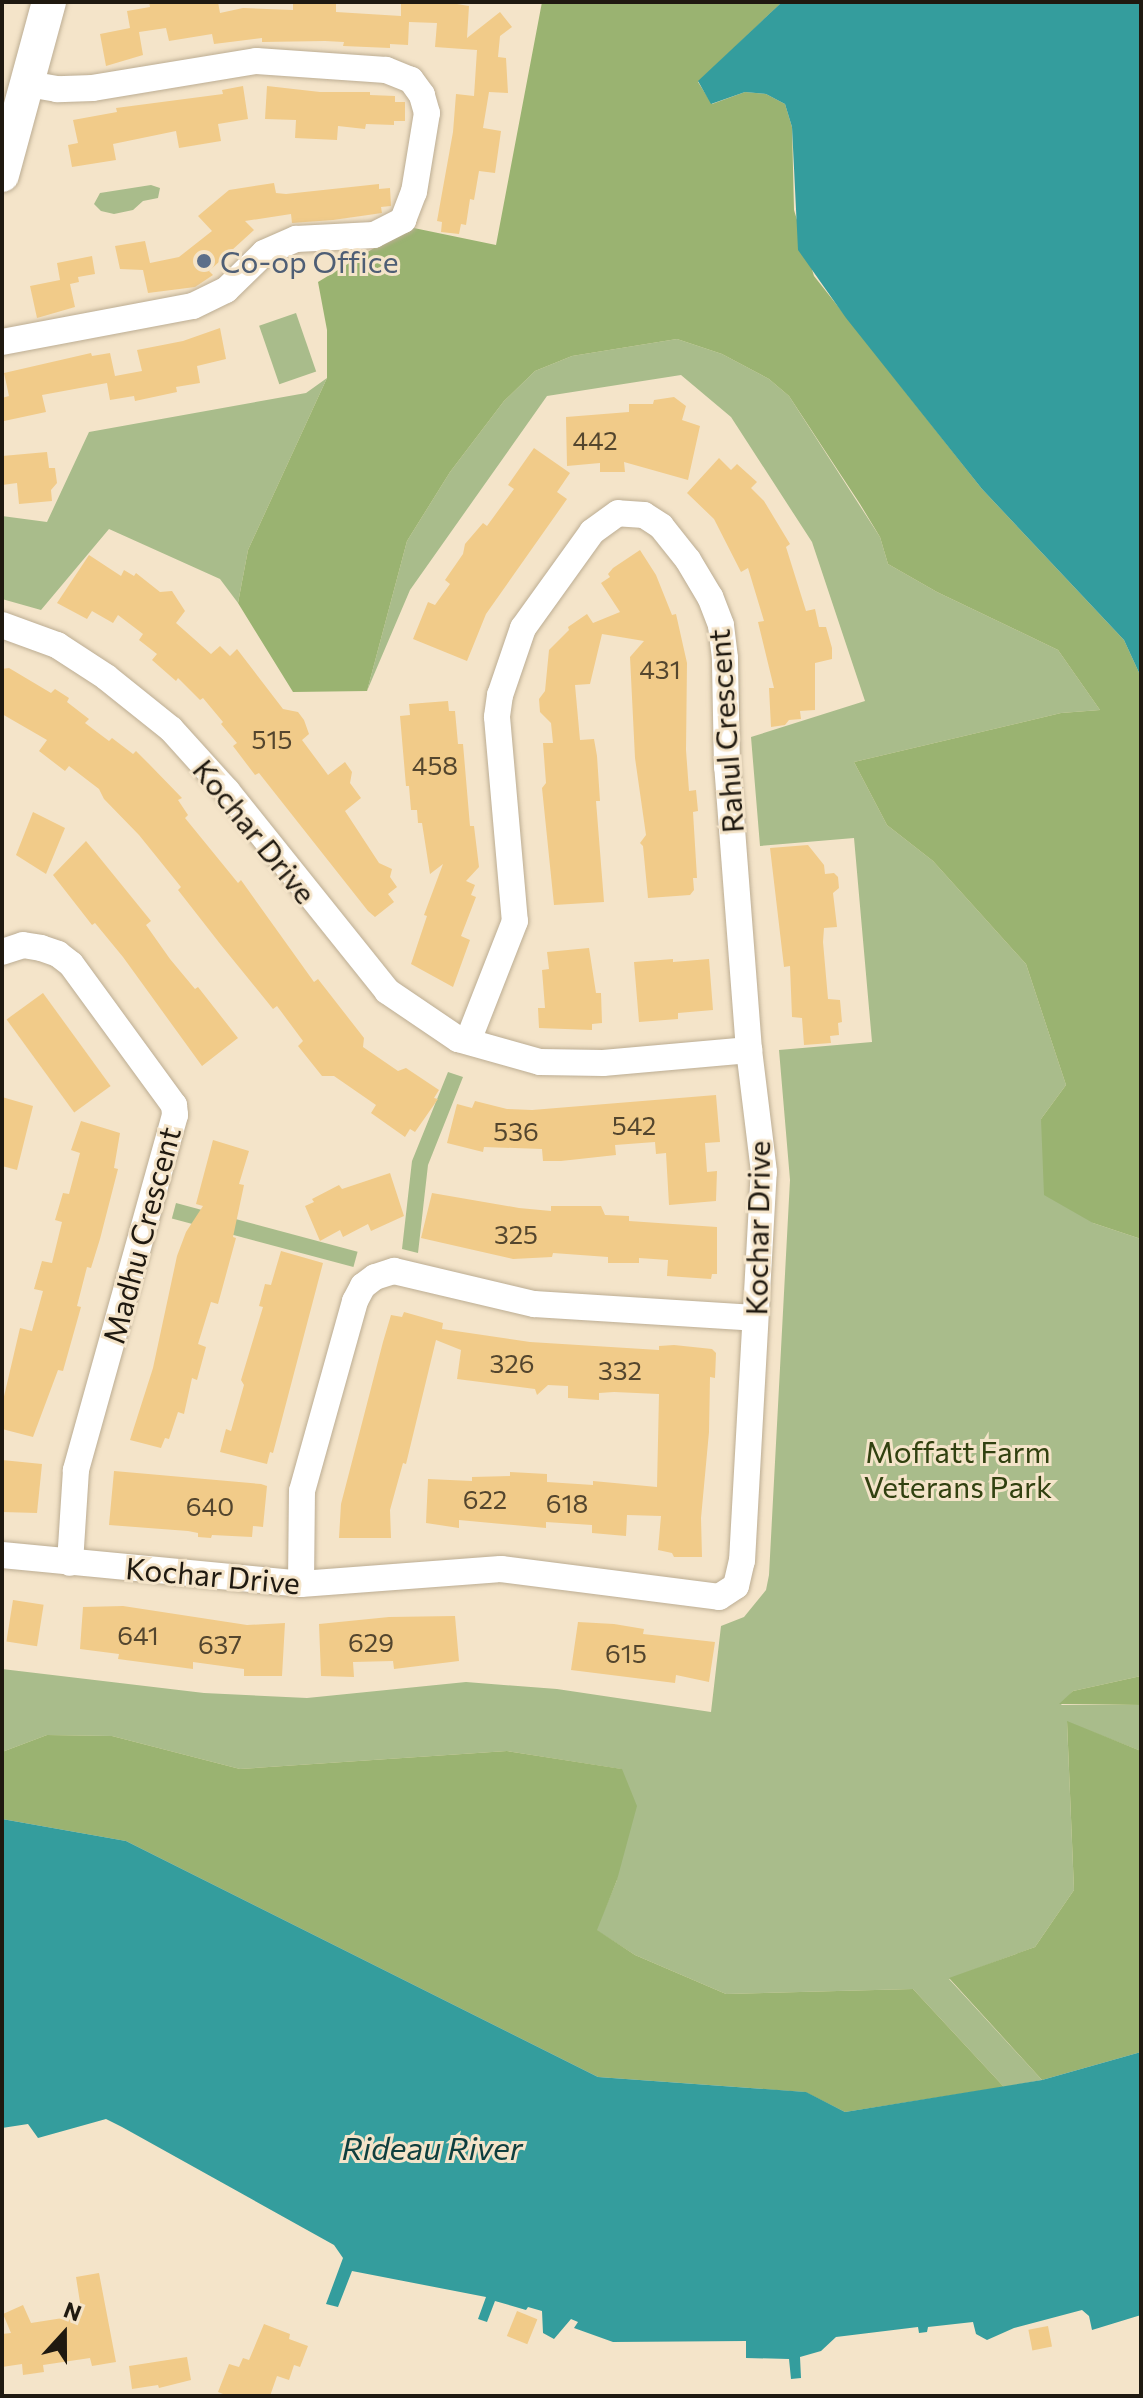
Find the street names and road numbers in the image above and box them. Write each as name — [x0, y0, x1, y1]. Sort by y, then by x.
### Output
street label: Rahul Crescent — [700, 628, 750, 834]
street label: Kochar Drive — [186, 752, 324, 910]
street label: Madhu Crescent — [95, 1123, 187, 1347]
street label: Kochar Drive — [737, 1140, 777, 1316]
street label: Kochar Drive — [124, 1549, 302, 1601]

